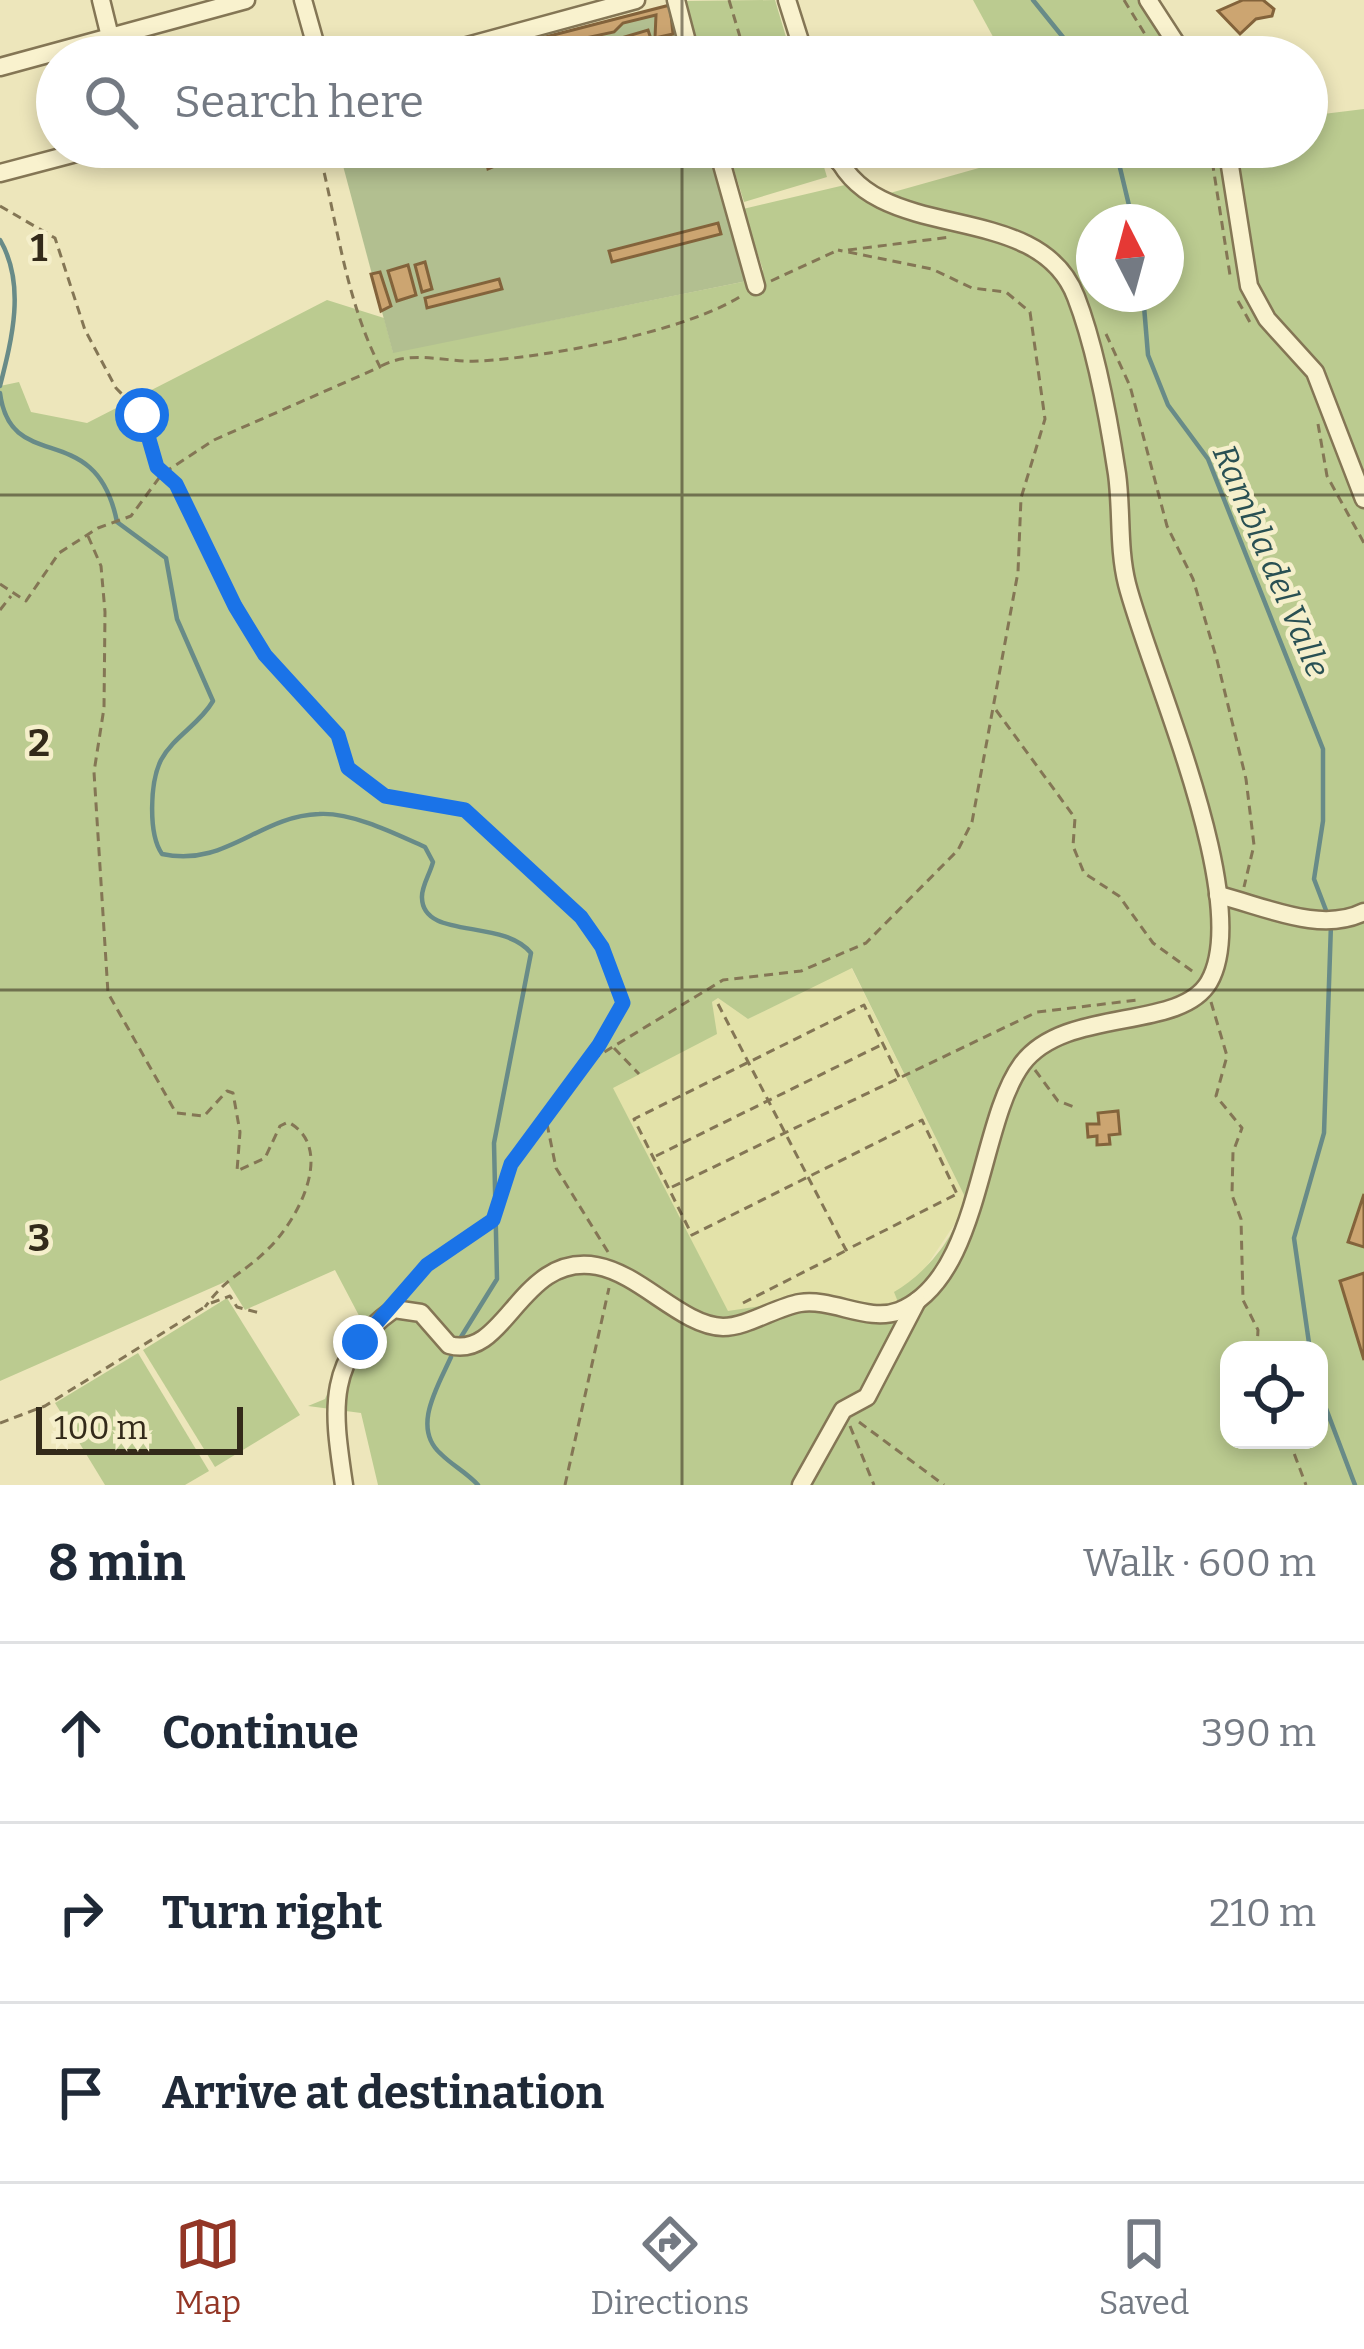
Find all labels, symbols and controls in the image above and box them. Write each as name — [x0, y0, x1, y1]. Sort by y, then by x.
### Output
search box — [36, 36, 1328, 168]
icon: search — [78, 69, 144, 135]
text: Search here — [174, 75, 424, 129]
north arrow — [1076, 204, 1184, 312]
text: 1 — [31, 225, 48, 271]
route start — [115, 388, 169, 442]
water label: Rambla del Valle — [1204, 439, 1338, 683]
text: 2 — [28, 720, 50, 766]
text: 3 — [28, 1215, 50, 1261]
route end — [333, 1315, 387, 1369]
map controls — [1220, 1341, 1328, 1449]
button: locate — [1220, 1341, 1328, 1449]
scale bar — [36, 1401, 243, 1454]
text: 100 m — [54, 1408, 148, 1448]
text: 8 min — [48, 1532, 186, 1594]
text: Walk · 600 m — [1083, 1540, 1316, 1586]
icon: ahead — [48, 1700, 114, 1766]
text: Continue — [162, 1706, 359, 1760]
text: 390 m — [1201, 1710, 1316, 1756]
icon: right — [48, 1880, 114, 1946]
text: Turn right — [162, 1886, 382, 1940]
text: 210 m — [1209, 1890, 1316, 1936]
icon: arrive — [48, 2060, 114, 2126]
text: Arrive at destination — [162, 2066, 604, 2120]
tab: Map — [175, 2211, 241, 2323]
tab: Directions — [591, 2211, 749, 2323]
tab: Saved — [1099, 2211, 1189, 2323]

